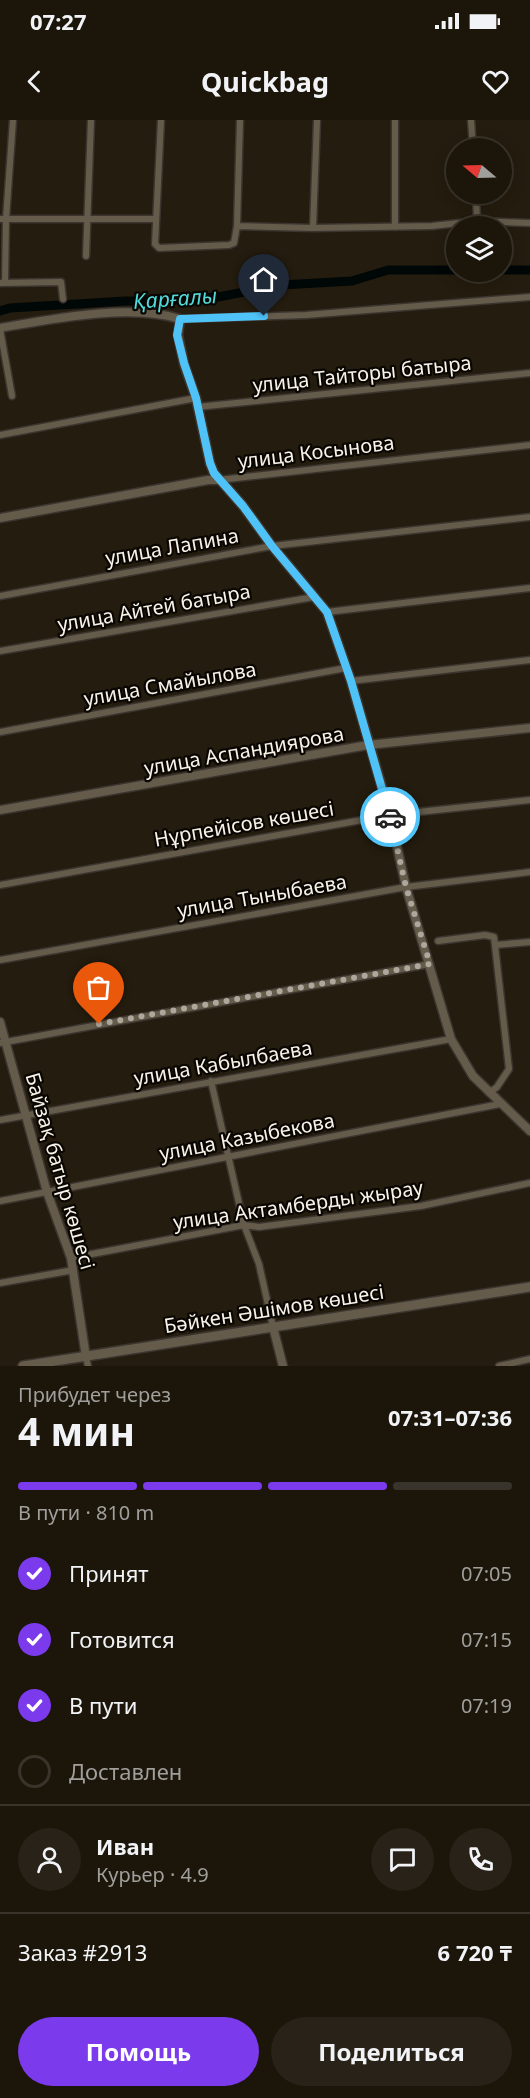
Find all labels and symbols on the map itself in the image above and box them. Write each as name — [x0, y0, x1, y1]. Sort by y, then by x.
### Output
north arrow — [446, 138, 512, 204]
pin — [238, 254, 289, 316]
water label: Қарғалы — [132, 281, 218, 315]
street label: улица Тайторы батыра — [251, 349, 473, 398]
street label: улица Косынова — [236, 429, 396, 474]
street label: улица Лапина — [103, 521, 241, 572]
street label: улица Айтей батыра — [55, 577, 252, 638]
street label: улица Смайылова — [81, 655, 258, 712]
street label: улица Аспандиярова — [142, 720, 346, 781]
courier — [360, 787, 420, 847]
street label: Нұрпейісов көшесі — [152, 794, 336, 853]
street label: улица Тыныбаева — [175, 867, 349, 924]
pin — [73, 962, 124, 1024]
street label: улица Кабылбаева — [132, 1034, 314, 1091]
street label: Байзақ батыр көшесі — [19, 1069, 102, 1273]
street label: улица Казыбекова — [157, 1106, 337, 1167]
street label: улица Актамберды жырау — [171, 1173, 425, 1235]
street label: Бәйкен Әшімов көшесі — [162, 1278, 386, 1339]

